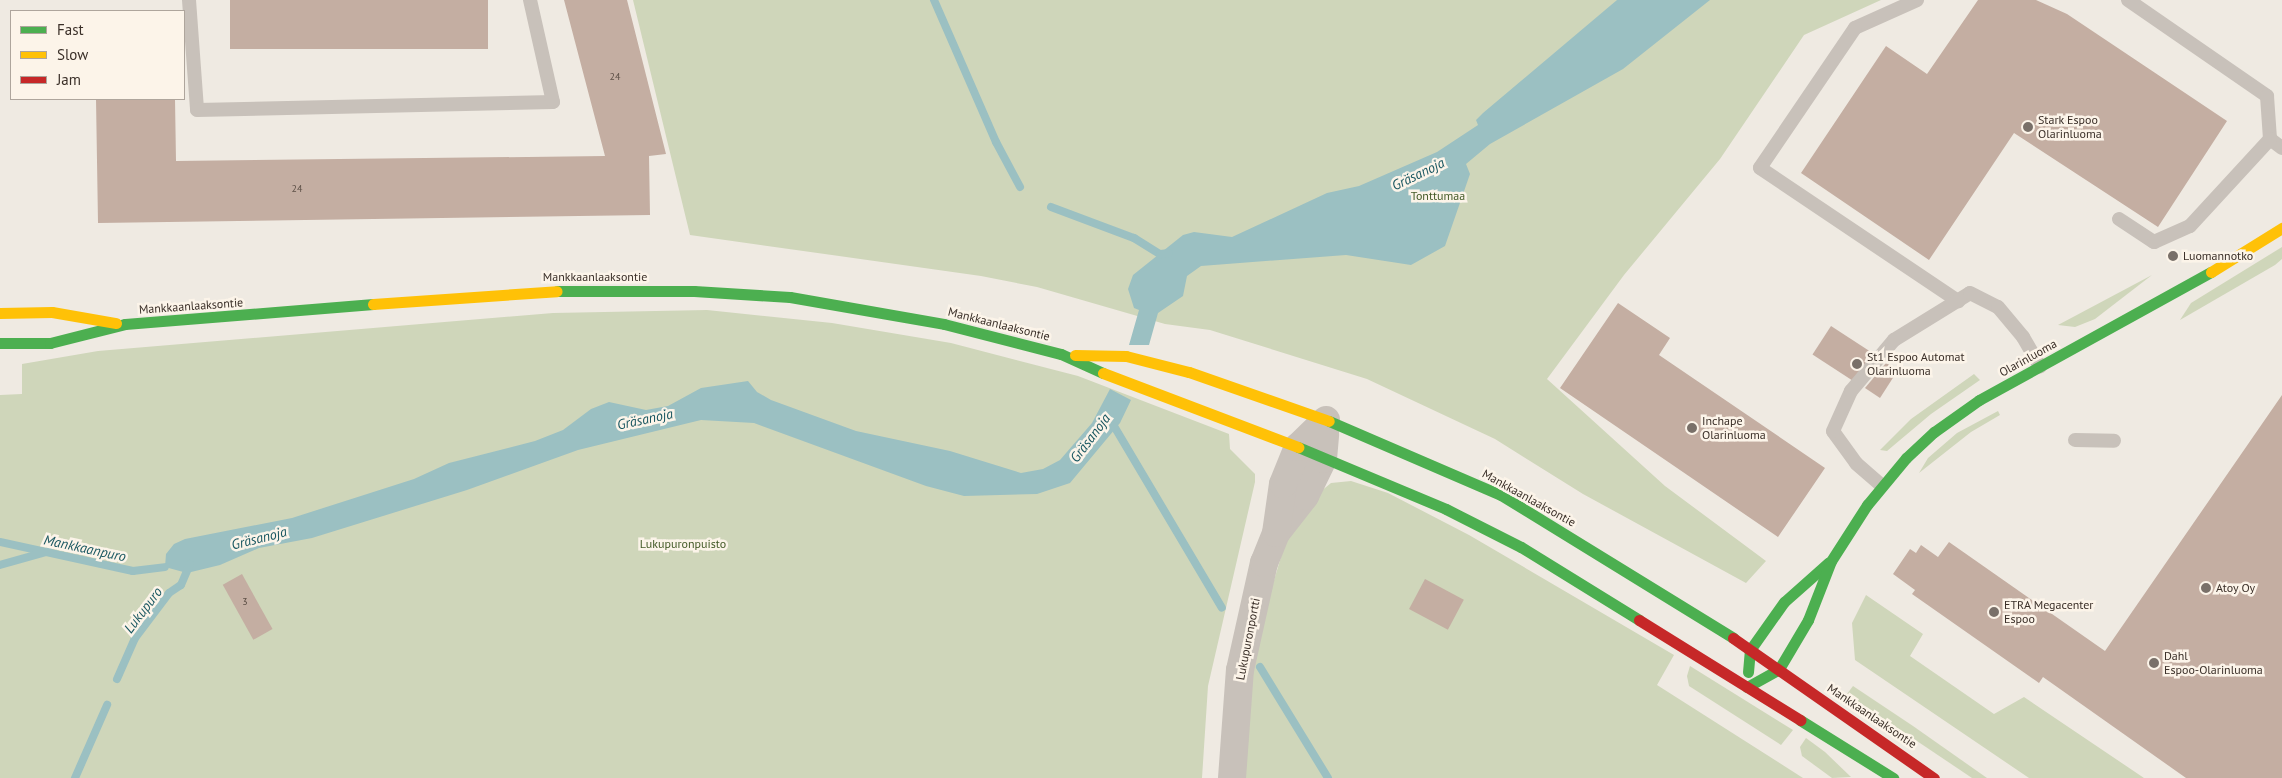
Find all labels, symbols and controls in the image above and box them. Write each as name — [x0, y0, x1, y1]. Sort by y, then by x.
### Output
legend — [10, 10, 185, 100]
text: Fast — [57, 20, 84, 39]
text: Slow — [57, 45, 88, 64]
text: Jam — [57, 70, 81, 89]
house number: 24 — [610, 71, 620, 83]
place label: Stark Espoo Olarinluoma — [2038, 113, 2102, 141]
marker: Stark Espoo Olarinluoma — [2022, 121, 2034, 133]
water label: Gräsanoja — [1389, 154, 1447, 194]
house number: 24 — [292, 183, 302, 195]
park label: Tonttumaa — [1411, 189, 1465, 203]
place label: Luomannotko — [2183, 249, 2253, 263]
marker: Luomannotko — [2167, 250, 2179, 262]
street label: Mankkaanlaaksontie — [543, 270, 647, 284]
street label: Mankkaanlaaksontie — [138, 295, 244, 317]
street label: Mankkaanlaaksontie — [947, 304, 1051, 344]
street label: Olarinluoma — [1997, 336, 2059, 380]
place label: St1 Espoo Automat Olarinluoma — [1867, 350, 1965, 378]
marker: St1 Espoo Automat Olarinluoma — [1851, 358, 1863, 370]
water label: Gräsanoja — [616, 405, 674, 433]
water label: Gräsanoja — [1066, 410, 1114, 466]
place label: Inchape Olarinluoma — [1702, 414, 1766, 442]
marker: Inchape Olarinluoma — [1686, 422, 1698, 434]
street label: Mankkaanlaaksontie — [1480, 466, 1578, 530]
water label: Gräsanoja — [230, 523, 288, 553]
water label: Mankkaanpuro — [42, 531, 128, 565]
park label: Lukupuronpuisto — [640, 537, 726, 551]
place label: Atoy Oy — [2216, 581, 2255, 595]
marker: Atoy Oy — [2200, 582, 2212, 594]
water label: Lukupuro — [120, 584, 166, 636]
house number: 3 — [242, 596, 248, 608]
street label: Lukupuronportti — [1233, 597, 1263, 681]
place label: ETRA Megacenter Espoo — [2004, 598, 2094, 626]
marker: ETRA Megacenter Espoo — [1988, 606, 2000, 618]
place label: Dahl Espoo-Olarinluoma — [2164, 649, 2263, 677]
marker: Dahl Espoo-Olarinluoma — [2148, 657, 2160, 669]
street label: Mankkaanlaaksontie — [1825, 681, 1919, 751]

